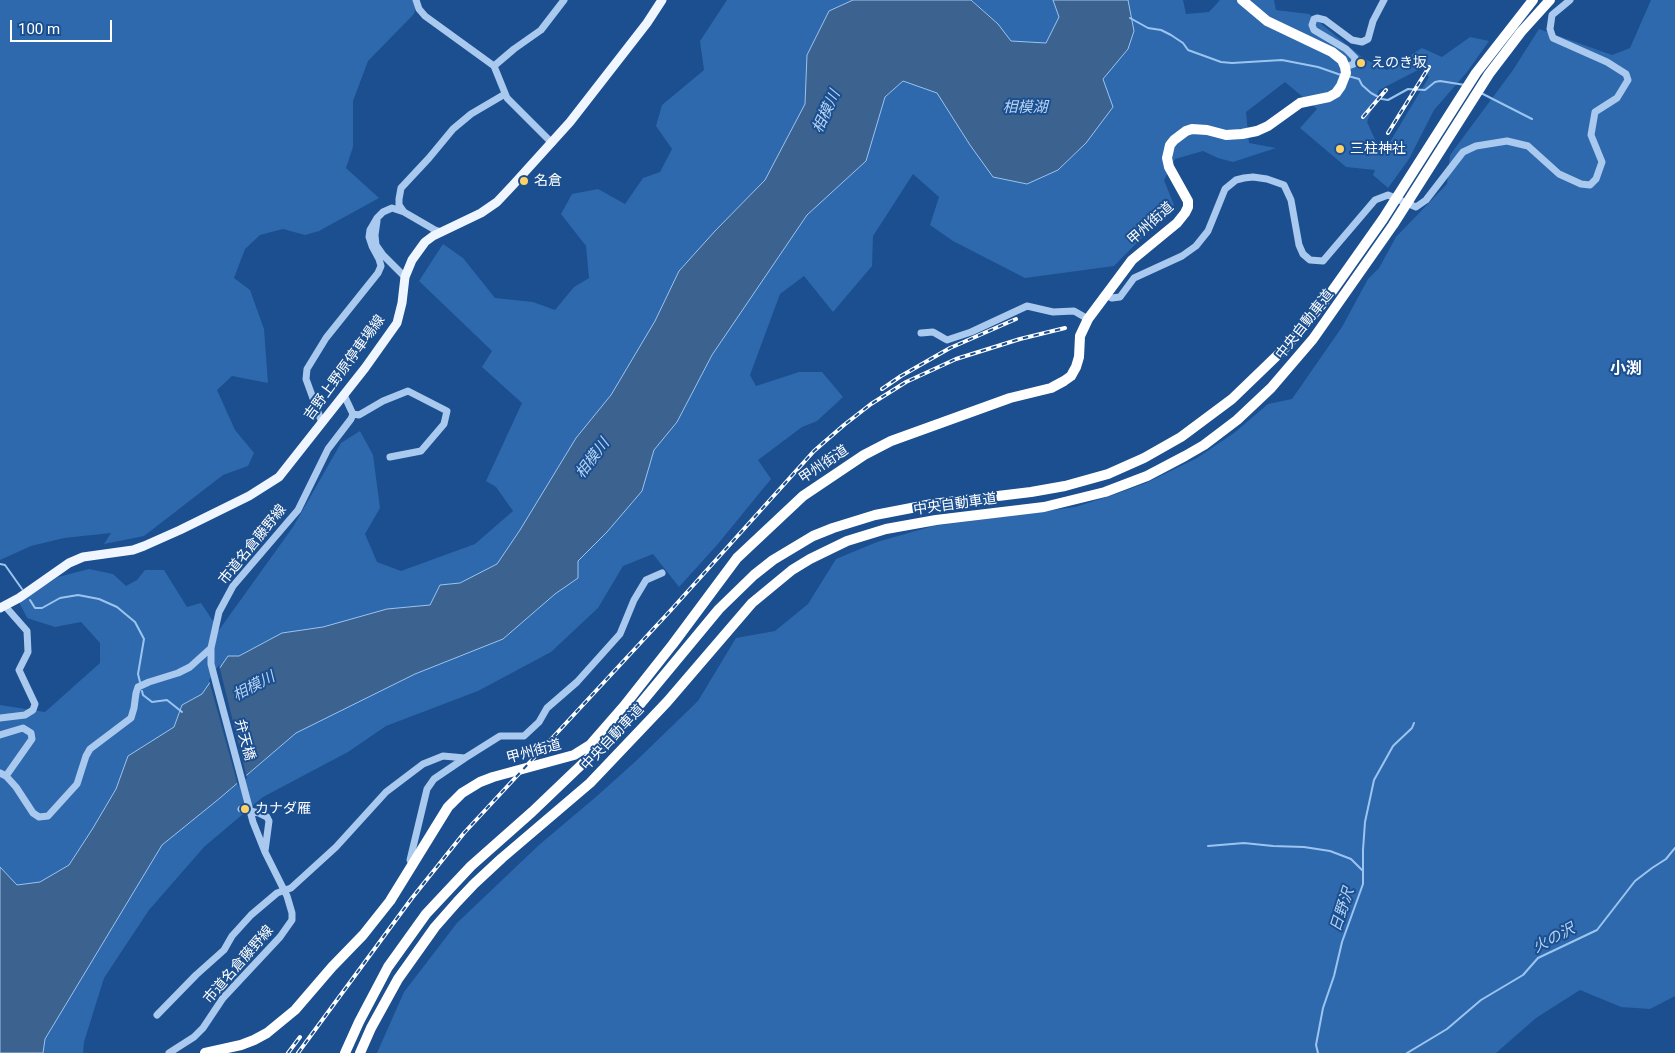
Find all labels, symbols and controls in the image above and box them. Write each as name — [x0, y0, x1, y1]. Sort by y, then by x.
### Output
scale bar — [12, 10, 115, 42]
text: 100 m — [18, 20, 60, 38]
place label: えのき坂 — [1371, 55, 1427, 71]
marker: えのき坂 — [1355, 57, 1367, 69]
water label: 相模川 — [809, 88, 845, 136]
water label: 相模湖 — [1003, 99, 1047, 117]
place label: 三柱神社 — [1350, 141, 1406, 157]
marker: 三柱神社 — [1334, 143, 1346, 155]
place label: 名倉 — [534, 173, 562, 189]
marker: 名倉 — [518, 175, 530, 187]
street label: 甲州街道 — [1125, 199, 1177, 249]
street label: 中央自動車道 — [1273, 287, 1337, 363]
street label: 吉野上野原停車場線 — [301, 312, 389, 424]
district label: 小渕 — [1610, 360, 1642, 380]
water label: 相模川 — [572, 436, 614, 482]
street label: 甲州街道 — [796, 442, 852, 488]
street label: 中央自動車道 — [912, 491, 998, 519]
street label: 市道名倉藤野線 — [216, 502, 290, 588]
water label: 相模川 — [230, 668, 278, 706]
street label: 中央自動車道 — [578, 702, 648, 774]
street label: 弁天橋 — [230, 718, 258, 762]
street label: 甲州街道 — [505, 737, 563, 767]
place label: カナダ雁 — [255, 801, 311, 817]
marker: カナダ雁 — [239, 803, 251, 815]
water label: 日野沢 — [1327, 886, 1359, 934]
water label: 火の沢 — [1530, 920, 1578, 958]
street label: 市道名倉藤野線 — [201, 923, 277, 1007]

